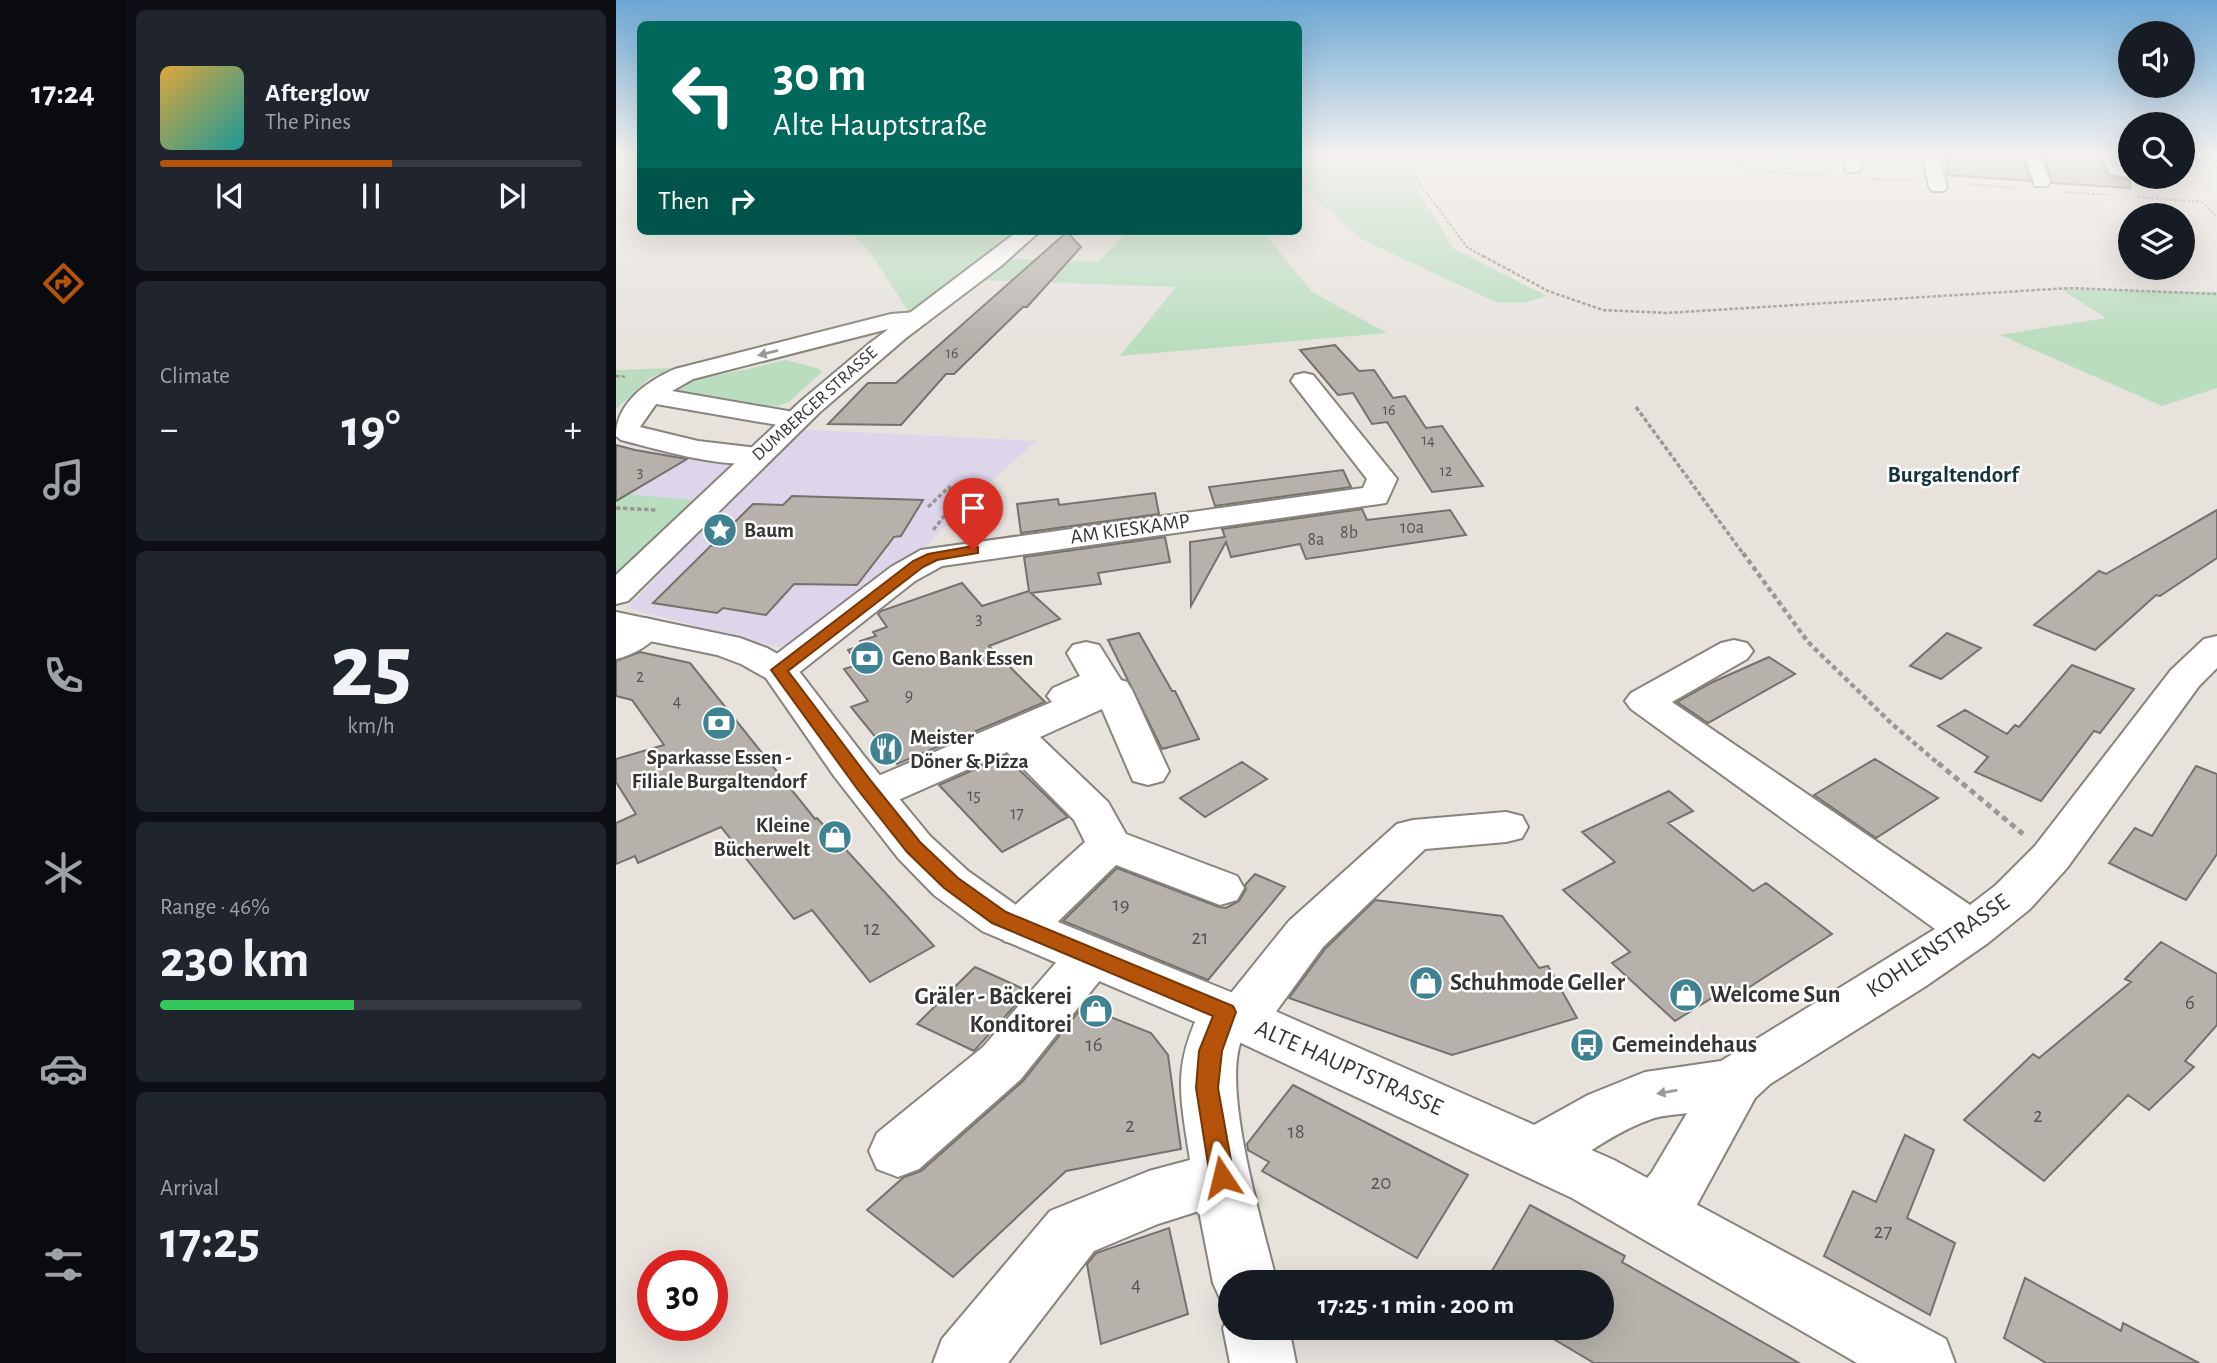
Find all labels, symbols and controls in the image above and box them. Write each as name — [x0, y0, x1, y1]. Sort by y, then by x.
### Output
map controls — [2118, 21, 2195, 280]
button: sound — [2118, 21, 2195, 98]
icon: left — [658, 49, 749, 140]
text: 30 m — [773, 51, 867, 100]
text: 17:24 — [31, 77, 95, 109]
text: Afterglow — [265, 80, 369, 106]
text: Alte Hauptstraße — [773, 109, 987, 141]
text: The Pines — [265, 111, 351, 134]
button: search — [2118, 112, 2195, 189]
icon: previous — [211, 177, 249, 215]
icon: pause — [352, 177, 390, 215]
icon: next — [493, 177, 531, 215]
icon: right — [723, 182, 761, 220]
text: Then — [658, 188, 709, 214]
button: layers — [2118, 203, 2195, 280]
icon: directions — [39, 259, 88, 308]
street label: DUMBERGER STRASSE — [749, 343, 881, 464]
house number: 16 — [945, 345, 959, 361]
one-way arrow — [757, 348, 779, 359]
text: Climate — [160, 365, 230, 388]
house number: 16 — [1382, 402, 1396, 418]
text: 19° — [341, 403, 401, 455]
text: − — [160, 411, 178, 449]
text: + — [564, 411, 582, 449]
house number: 14 — [1421, 432, 1435, 448]
icon: music — [39, 455, 88, 504]
house number: 12 — [1440, 463, 1452, 479]
house number: 3 — [637, 464, 643, 480]
district label: Burgaltendorf — [1888, 464, 2020, 487]
pin — [943, 478, 1003, 550]
icon: arrive — [954, 489, 992, 527]
street label: AM KIESKAMP — [1069, 510, 1191, 548]
place icon: Baum — [701, 511, 739, 549]
house number: 10a — [1400, 519, 1424, 537]
place label: Baum — [744, 520, 794, 541]
house number: 8b — [1340, 524, 1358, 542]
house number: 8a — [1308, 531, 1324, 549]
house number: 3 — [975, 610, 983, 628]
text: 25 — [330, 622, 412, 713]
bank icon: Geno Bank Essen — [848, 639, 886, 677]
place label: Geno Bank Essen — [892, 648, 1033, 669]
icon: phone — [39, 651, 88, 700]
house number: 2 — [636, 668, 644, 686]
house number: 9 — [905, 687, 913, 705]
house number: 4 — [673, 693, 682, 711]
bank icon: Sparkasse Essen - Filiale Burgaltendorf — [700, 704, 738, 742]
text: km/h — [347, 715, 395, 738]
place label: Meister Döner & Pizza — [910, 727, 1029, 772]
restaurant icon: Meister Döner & Pizza — [867, 730, 905, 768]
place label: Sparkasse Essen - Filiale Burgaltendorf — [632, 747, 808, 792]
house number: 15 — [967, 787, 981, 805]
house number: 17 — [1010, 805, 1024, 823]
place label: Kleine Bücherwelt — [713, 815, 810, 860]
shop icon: Kleine Bücherwelt — [816, 818, 854, 856]
icon: climate — [39, 848, 88, 897]
street label: KOHLENSTRASSE — [1862, 889, 2014, 1002]
house number: 19 — [1112, 894, 1130, 915]
text: Range · 46% — [160, 896, 270, 919]
house number: 12 — [864, 918, 880, 939]
house number: 21 — [1192, 927, 1208, 948]
text: 230 km — [160, 934, 310, 986]
shop icon: Schuhmode Geller — [1407, 964, 1445, 1002]
place label: Schuhmode Geller — [1450, 971, 1626, 995]
shop icon: Welcome Sun — [1667, 976, 1705, 1014]
place label: Welcome Sun — [1710, 983, 1840, 1007]
place label: Gräler - Bäckerei Konditorei — [915, 985, 1072, 1037]
shop icon: Gräler - Bäckerei Konditorei — [1077, 992, 1115, 1030]
house number: 6 — [2185, 992, 2195, 1013]
street label: ALTE HAUPTSTRASSE — [1251, 1016, 1447, 1120]
bus stop icon: Gemeindehaus — [1568, 1026, 1606, 1064]
place label: Gemeindehaus — [1612, 1033, 1757, 1057]
house number: 16 — [1085, 1034, 1103, 1055]
icon: car — [39, 1044, 88, 1093]
one-way arrow — [1656, 1087, 1678, 1098]
house number: 2 — [2033, 1105, 2043, 1126]
house number: 2 — [1125, 1115, 1135, 1136]
house number: 18 — [1287, 1121, 1305, 1142]
position arrow — [1185, 1140, 1259, 1214]
house number: 20 — [1371, 1172, 1391, 1193]
text: Arrival — [160, 1177, 219, 1200]
text: 17:25 — [160, 1215, 260, 1267]
house number: 27 — [1874, 1221, 1892, 1242]
icon: filters — [39, 1240, 88, 1289]
speed limit sign: 30 — [637, 1250, 728, 1341]
house number: 4 — [1131, 1274, 1141, 1295]
text: 17:25 · 1 min · 200 m — [1318, 1292, 1514, 1318]

